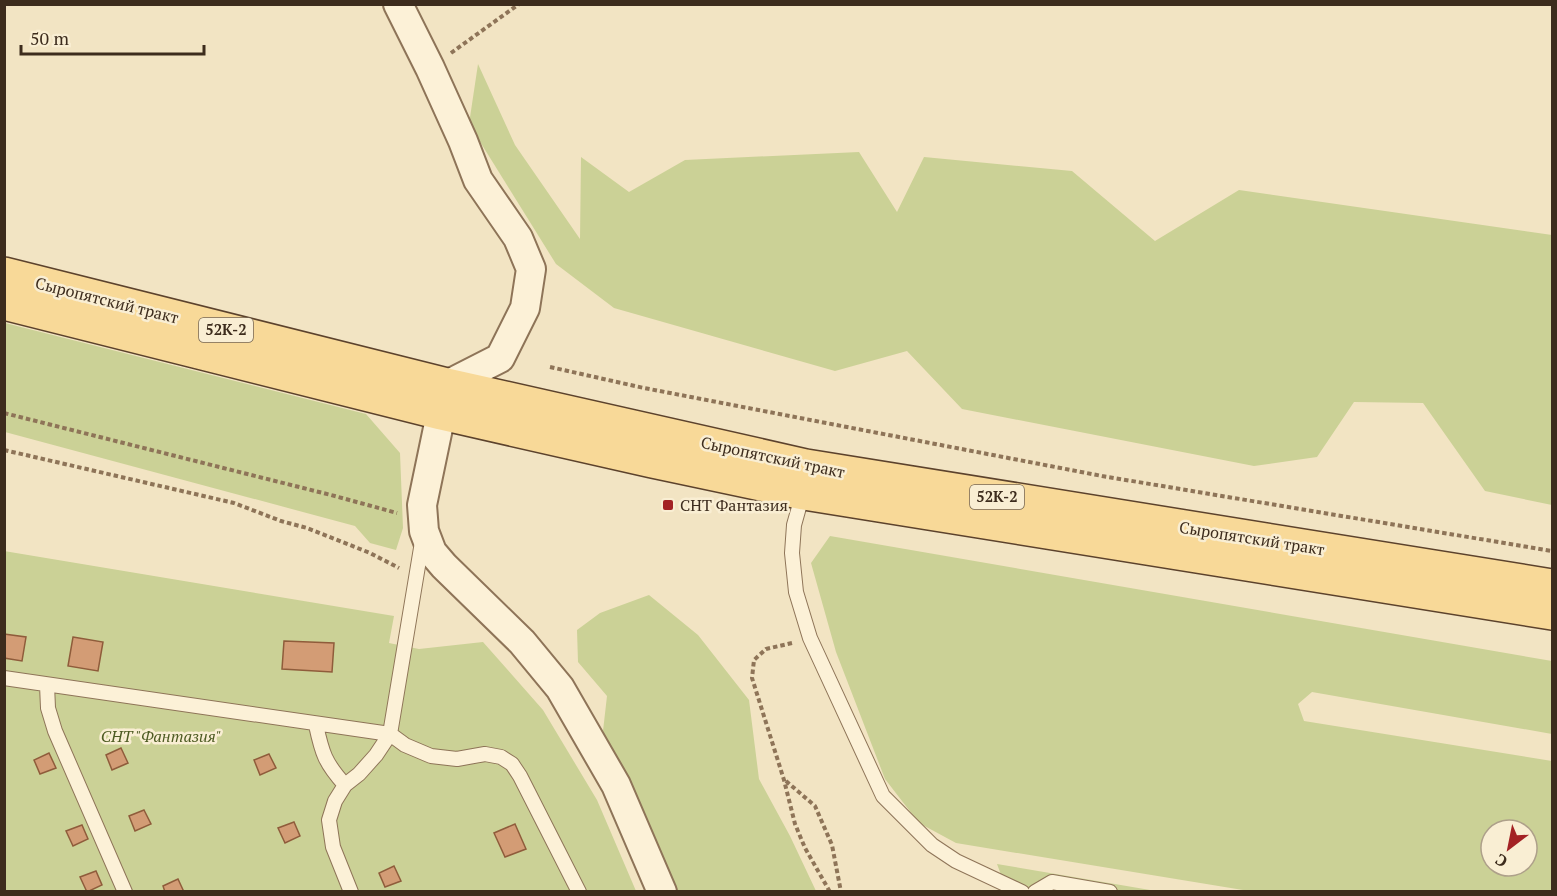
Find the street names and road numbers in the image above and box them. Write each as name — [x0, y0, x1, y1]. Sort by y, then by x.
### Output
street label: Сыропятский тракт — [33, 272, 181, 328]
road number: 52К-2 — [199, 318, 253, 342]
street label: Сыропятский тракт — [699, 431, 847, 483]
road number: 52К-2 — [970, 485, 1024, 509]
street label: Сыропятский тракт — [1178, 516, 1326, 560]

